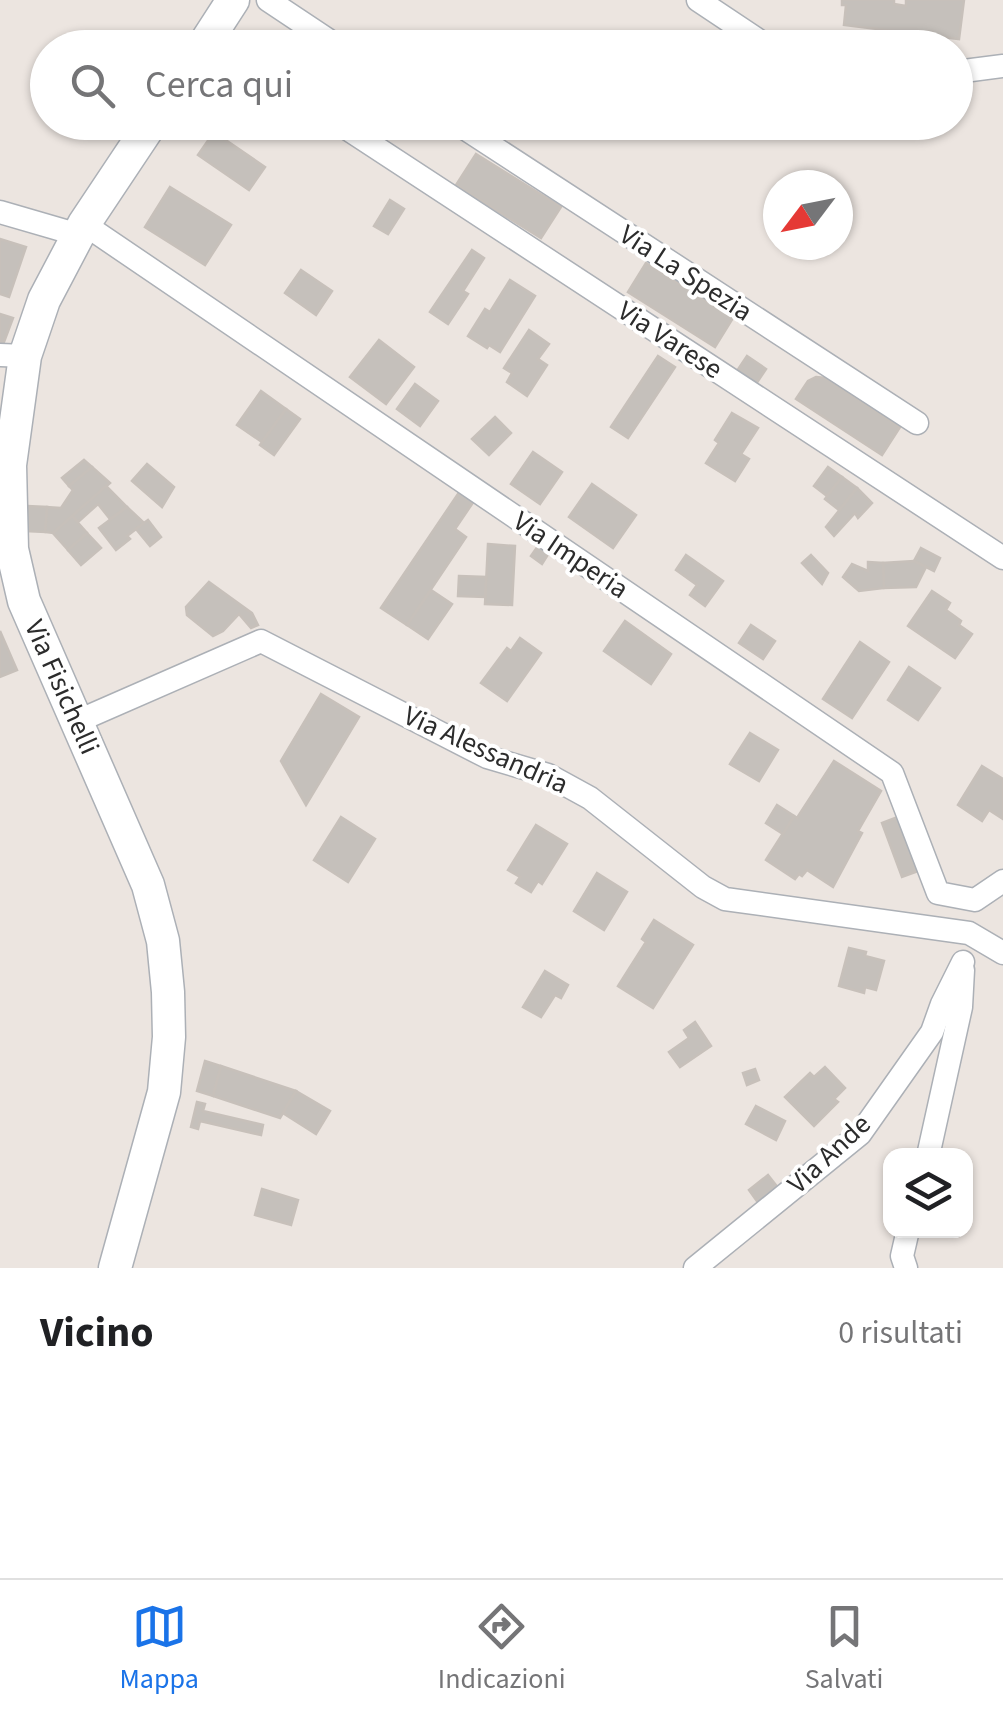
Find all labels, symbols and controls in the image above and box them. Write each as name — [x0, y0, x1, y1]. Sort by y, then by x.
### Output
search box — [30, 30, 973, 140]
icon: search — [65, 58, 120, 113]
text: Cerca qui — [145, 58, 293, 112]
north arrow — [763, 170, 853, 260]
street label: Via La Spezia — [612, 215, 760, 331]
street label: Via Varese — [610, 291, 730, 389]
street label: Via Imperia — [505, 502, 637, 608]
street label: Via Fisichelli — [15, 613, 109, 761]
street label: Via Alessandria — [397, 696, 575, 804]
street label: Via Ande — [778, 1105, 880, 1203]
map controls — [883, 1148, 973, 1238]
button: layers — [883, 1148, 973, 1238]
text: Vicino — [40, 1303, 154, 1363]
text: 0 risultati — [838, 1310, 963, 1356]
tab: Mappa — [120, 1599, 199, 1699]
tab: Indicazioni — [438, 1599, 566, 1699]
tab: Salvati — [805, 1599, 883, 1699]

